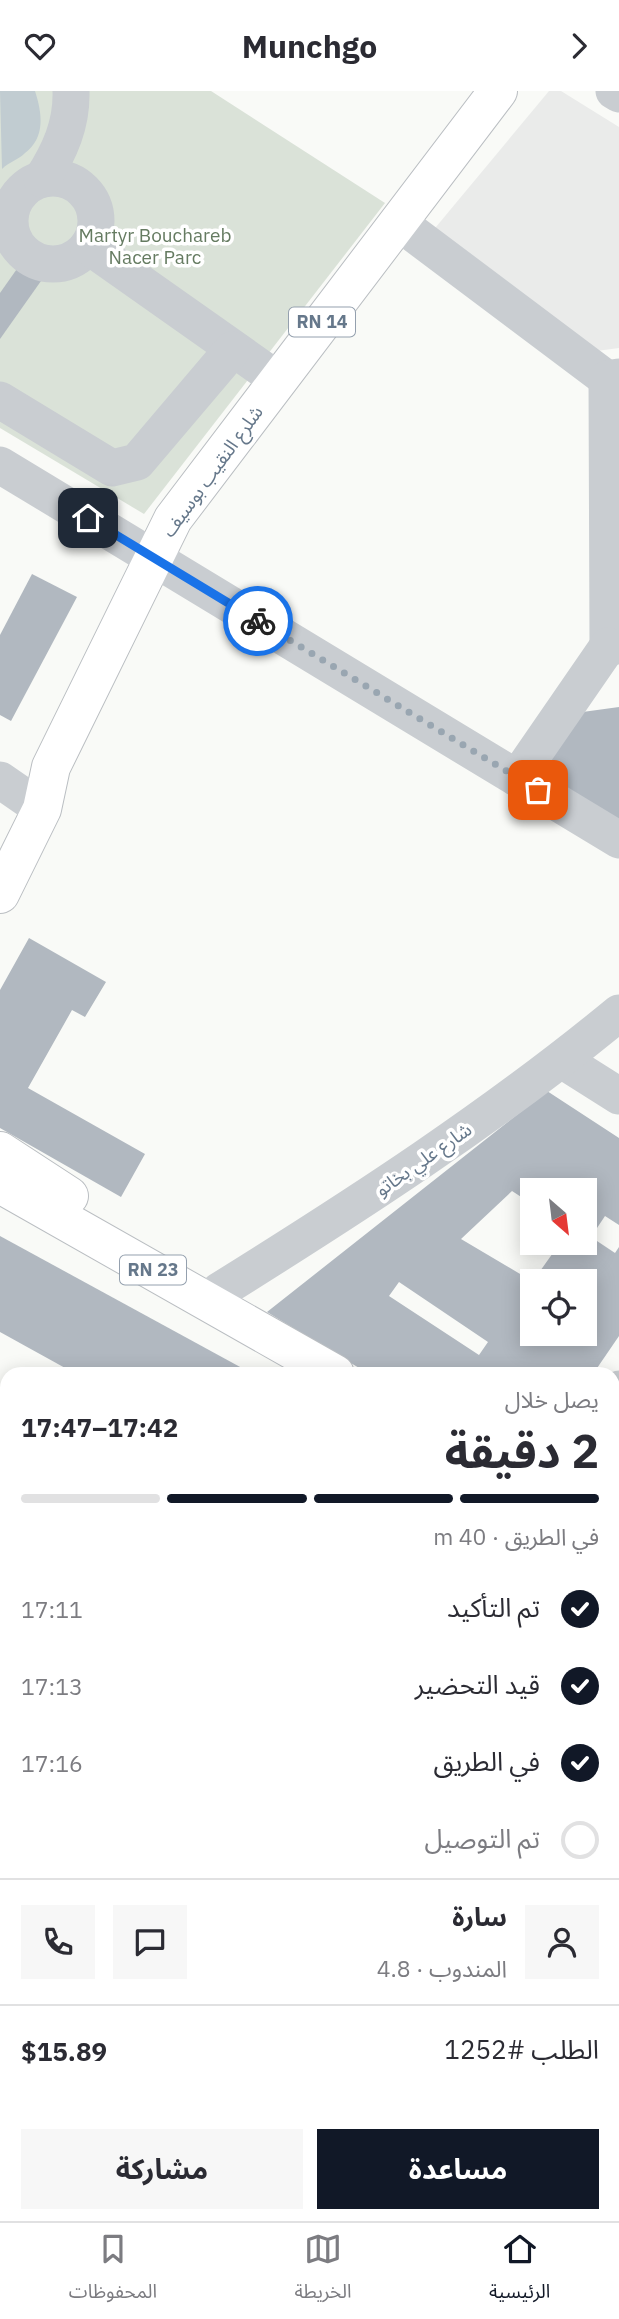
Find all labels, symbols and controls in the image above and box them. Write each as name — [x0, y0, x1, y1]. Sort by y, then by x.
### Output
text: Munchgo — [242, 25, 377, 67]
icon: heart — [21, 27, 59, 65]
icon: forward — [560, 27, 598, 65]
park label: Martyr Bouchareb Nacer Parc — [79, 223, 231, 269]
road number: RN 14 — [289, 307, 355, 337]
street label: شلرع النقيب بوسيف — [156, 400, 269, 543]
pin — [58, 488, 118, 548]
icon: home — [69, 499, 107, 537]
courier — [223, 586, 293, 656]
icon: bike — [239, 602, 277, 640]
pin — [508, 760, 568, 820]
icon: bag — [519, 771, 557, 809]
street label: شارع علي بخاتو — [370, 1117, 478, 1204]
north arrow — [520, 1178, 597, 1255]
map controls — [520, 1178, 597, 1346]
road number: RN 23 — [120, 1255, 186, 1285]
button: locate — [520, 1269, 597, 1346]
text: يصل خلال — [505, 1384, 599, 1414]
text: 17:42–17:47 — [21, 1410, 178, 1444]
text: 2 دقيقة — [445, 1421, 599, 1481]
text: في الطريق · 40 m — [433, 1521, 599, 1551]
text: تم التأكيد — [447, 1590, 540, 1624]
icon: check — [561, 1590, 599, 1628]
text: 17:11 — [21, 1594, 83, 1624]
text: قيد التحضير — [415, 1667, 540, 1701]
icon: check — [561, 1667, 599, 1705]
text: 17:13 — [21, 1671, 83, 1701]
text: في الطريق — [433, 1744, 540, 1778]
icon: check — [561, 1744, 599, 1782]
text: 17:16 — [21, 1748, 83, 1778]
text: تم التوصيل — [424, 1821, 540, 1855]
text: سارة — [452, 1899, 507, 1933]
button: phone — [21, 1905, 95, 1979]
button: chat — [113, 1905, 187, 1979]
button: person — [525, 1905, 599, 1979]
text: المندوب · 4.8 — [377, 1953, 507, 1983]
text: الطلب #1252 — [444, 2032, 599, 2066]
text: $15.89 — [21, 2034, 107, 2068]
button: مشاركة — [21, 2129, 303, 2209]
button: مساعدة — [317, 2129, 599, 2209]
tab: المحفوظات — [69, 2230, 157, 2312]
tab: الخريطة — [295, 2230, 352, 2312]
tab: الرئيسية — [489, 2230, 550, 2312]

